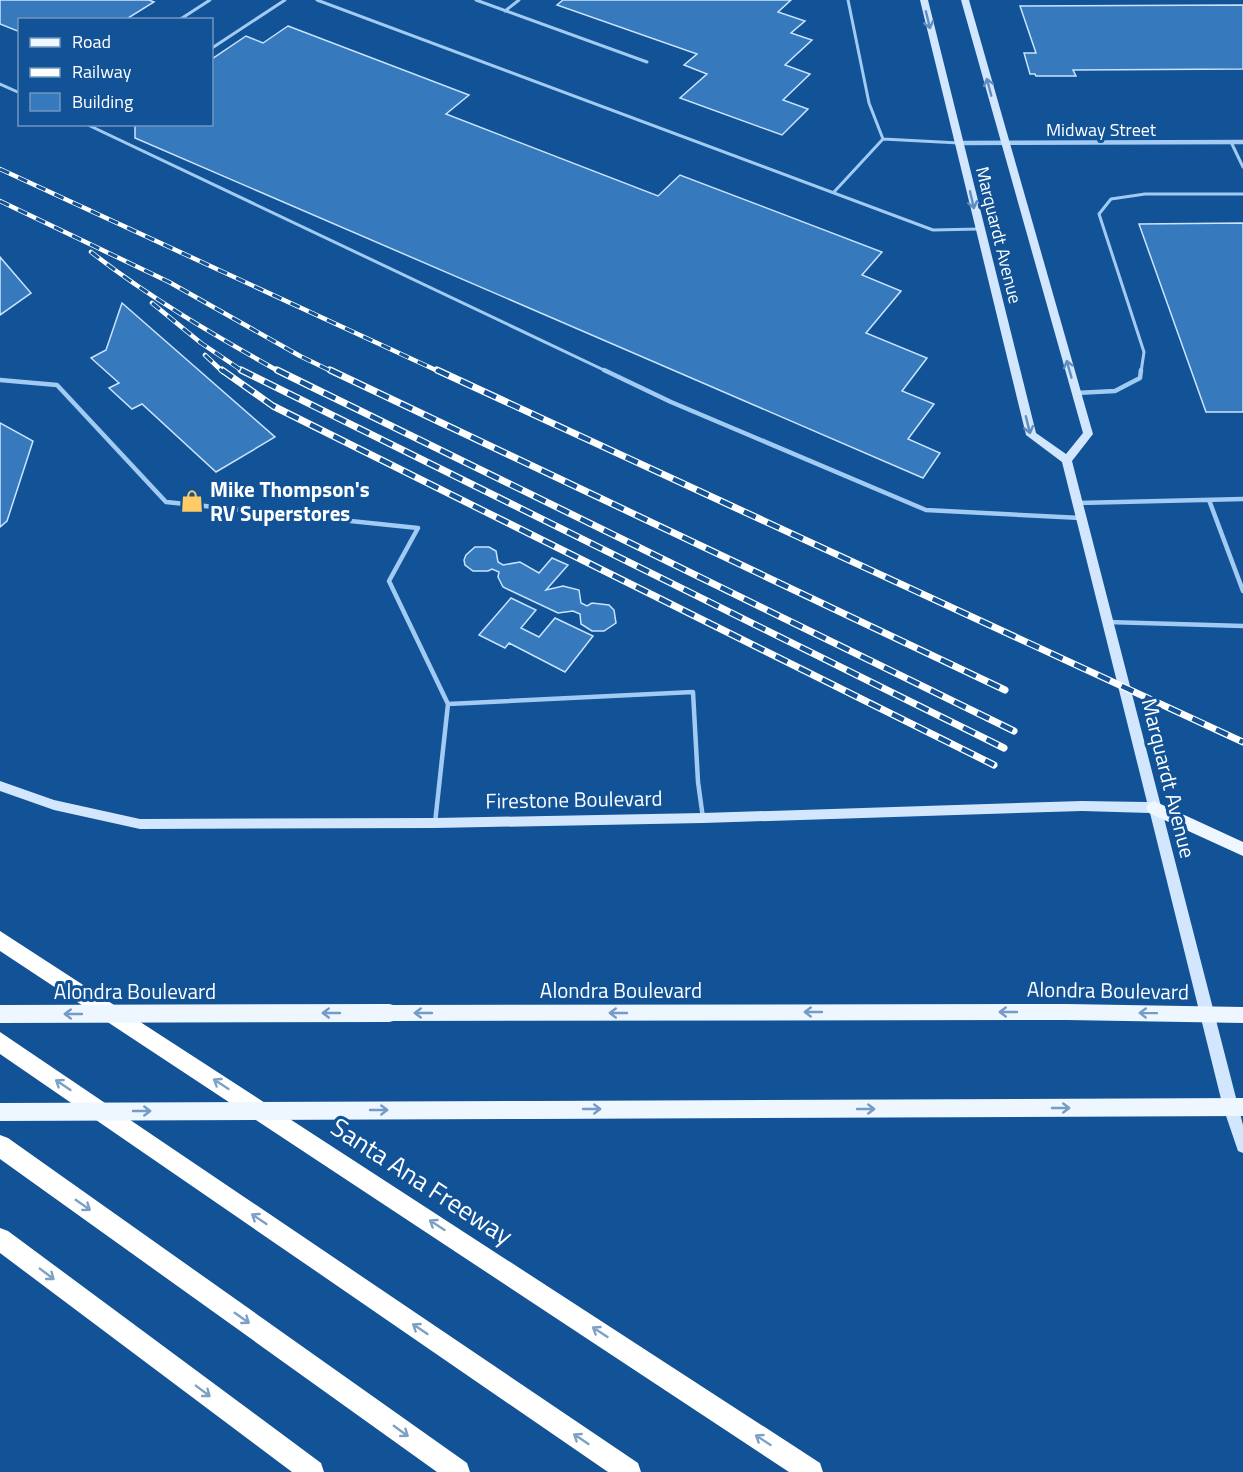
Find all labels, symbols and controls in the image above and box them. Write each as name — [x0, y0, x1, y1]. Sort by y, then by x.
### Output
one-way arrow — [923, 10, 935, 29]
legend — [18, 18, 213, 126]
text: Road — [72, 28, 111, 55]
text: Railway — [72, 58, 132, 85]
one-way arrow — [983, 77, 994, 96]
text: Building — [72, 88, 133, 115]
street label: Midway Street — [1046, 116, 1157, 143]
street label: Marquardt Avenue — [969, 164, 1029, 306]
one-way arrow — [967, 190, 979, 209]
one-way arrow — [1063, 360, 1074, 379]
one-way arrow — [1022, 415, 1034, 434]
place label: Mike Thompson's RV Superstores — [210, 473, 370, 529]
shop icon: Mike Thompson's RV Superstores — [179, 488, 205, 514]
street label: Marquardt Avenue — [1134, 695, 1204, 861]
street label: Firestone Boulevard — [485, 781, 663, 817]
street label: Alondra Boulevard — [1027, 973, 1189, 1007]
street label: Alondra Boulevard — [540, 974, 702, 1006]
street label: Alondra Boulevard — [54, 975, 216, 1007]
one-way arrow — [804, 1006, 824, 1018]
one-way arrow — [999, 1006, 1019, 1018]
one-way arrow — [321, 1007, 341, 1019]
one-way arrow — [414, 1007, 434, 1019]
one-way arrow — [609, 1007, 629, 1019]
one-way arrow — [1139, 1007, 1159, 1019]
one-way arrow — [63, 1008, 83, 1020]
one-way arrow — [213, 1077, 230, 1089]
one-way arrow — [56, 1079, 72, 1091]
one-way arrow — [1051, 1102, 1071, 1113]
one-way arrow — [856, 1103, 876, 1115]
one-way arrow — [369, 1104, 389, 1116]
one-way arrow — [582, 1104, 602, 1115]
one-way arrow — [132, 1105, 152, 1117]
street label: Santa Ana Freeway — [323, 1107, 521, 1255]
one-way arrow — [75, 1199, 91, 1211]
one-way arrow — [251, 1213, 268, 1225]
one-way arrow — [429, 1219, 446, 1231]
one-way arrow — [38, 1268, 54, 1281]
one-way arrow — [234, 1312, 250, 1324]
one-way arrow — [412, 1323, 428, 1335]
one-way arrow — [592, 1326, 609, 1338]
one-way arrow — [195, 1385, 211, 1397]
one-way arrow — [392, 1425, 408, 1438]
one-way arrow — [573, 1433, 589, 1445]
one-way arrow — [755, 1434, 771, 1446]

